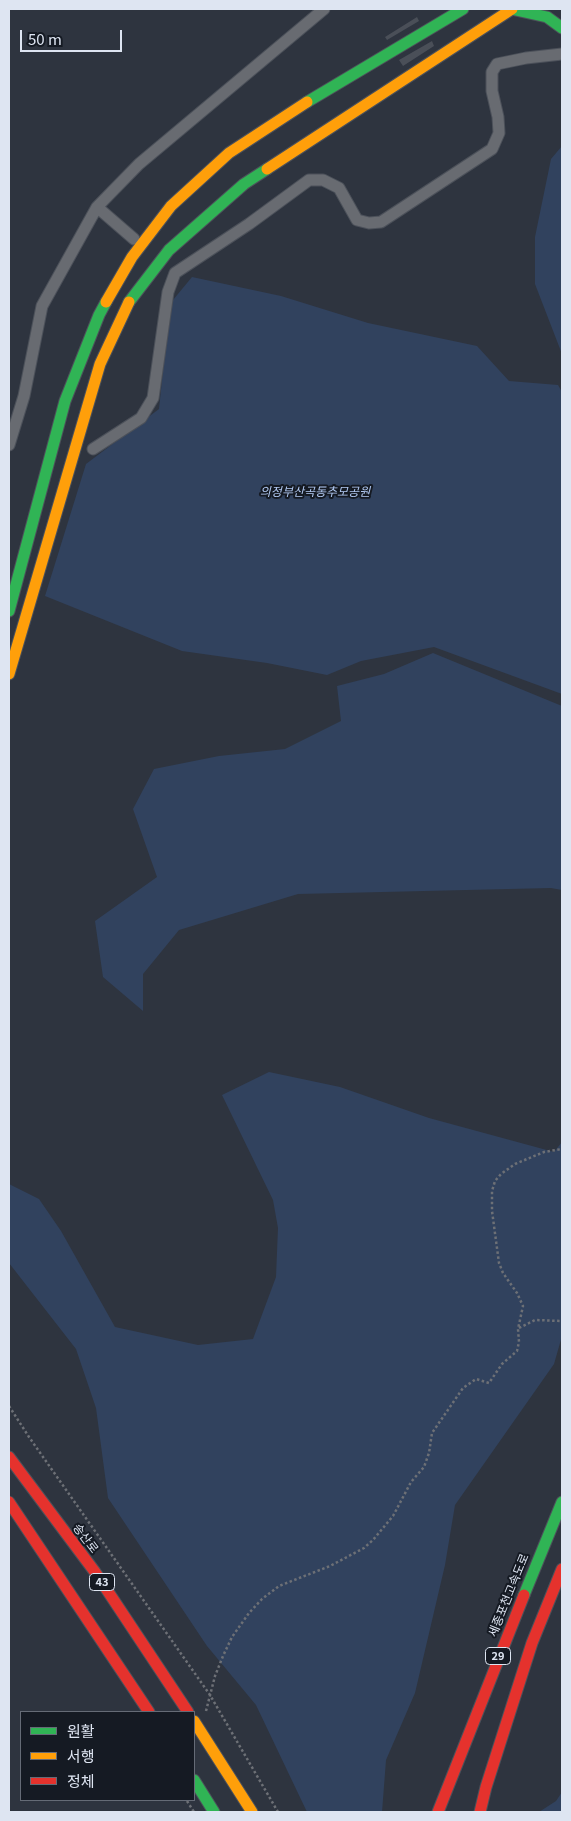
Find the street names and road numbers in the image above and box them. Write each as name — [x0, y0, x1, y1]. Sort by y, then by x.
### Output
street label: 송산로 — [70, 1520, 102, 1556]
street label: 세종포천고속도로 — [485, 1551, 531, 1639]
road number: 43 — [90, 1574, 114, 1590]
road number: 29 — [486, 1648, 510, 1664]

